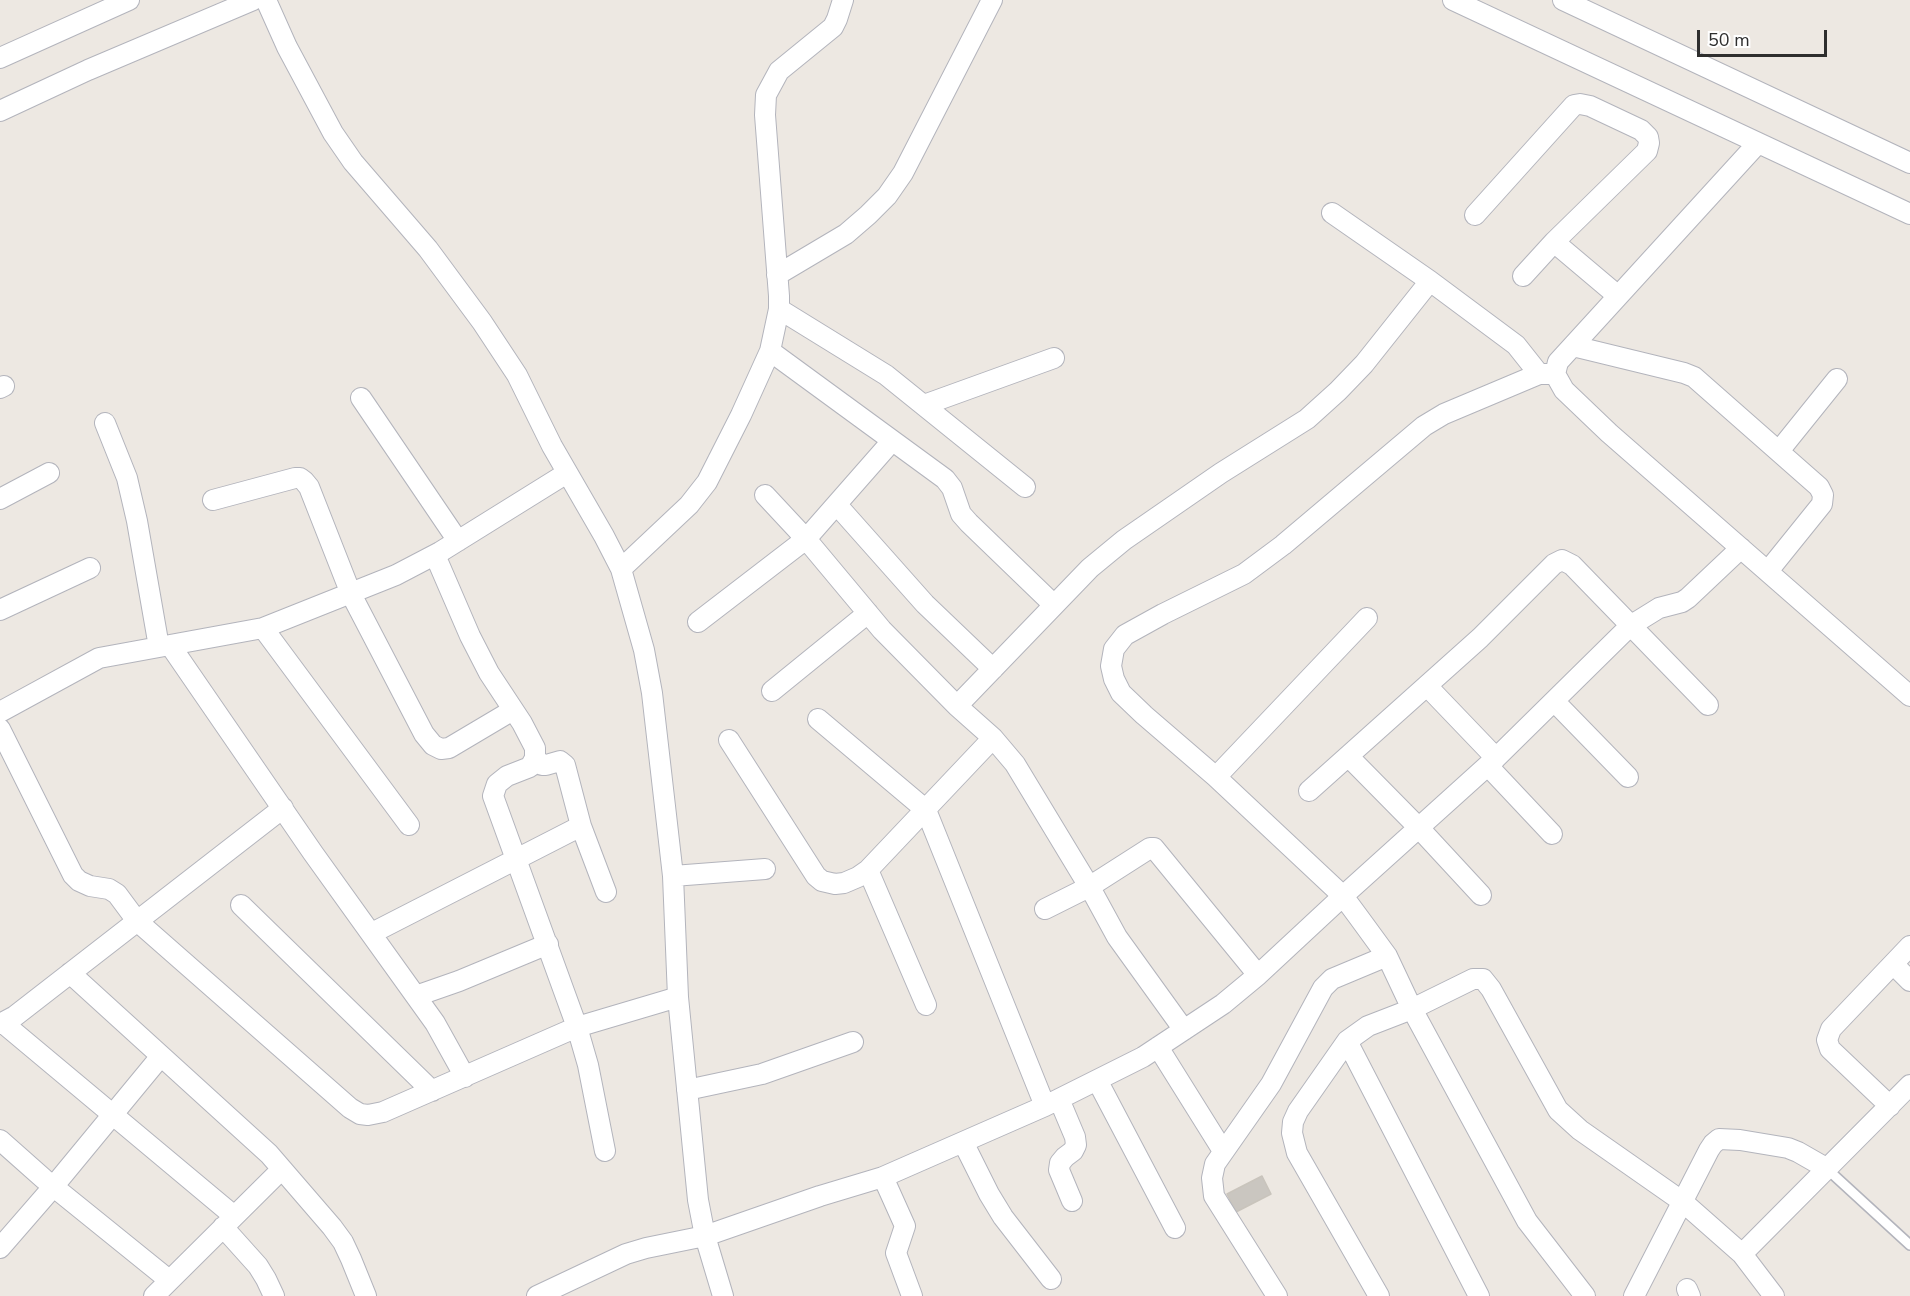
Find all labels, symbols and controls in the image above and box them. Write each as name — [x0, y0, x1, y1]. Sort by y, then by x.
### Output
scale bar — [1700, 18, 1830, 56]
text: 50 m — [1708, 28, 1750, 52]

